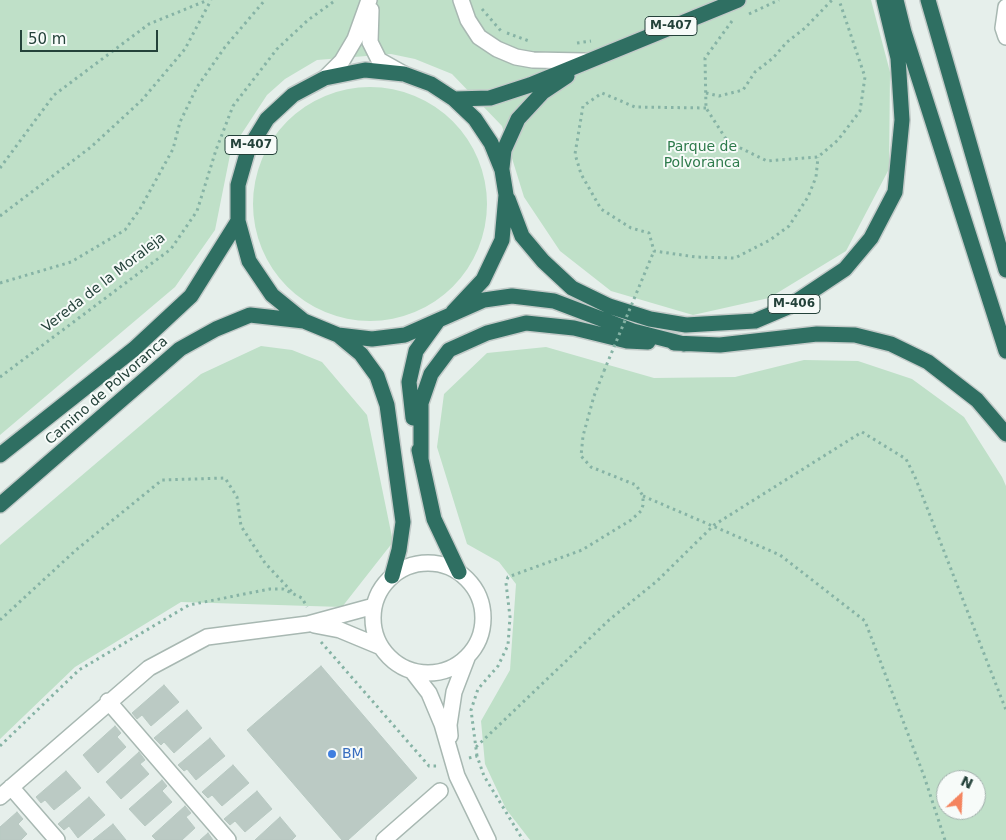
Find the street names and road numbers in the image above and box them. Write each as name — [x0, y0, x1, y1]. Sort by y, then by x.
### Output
road number: M-407 — [645, 16, 697, 36]
road number: M-407 — [225, 136, 277, 154]
street label: Vereda de la Moraleja — [39, 230, 169, 336]
road number: M-406 — [768, 294, 820, 314]
street label: Camino de Polvoranca — [42, 333, 172, 449]

